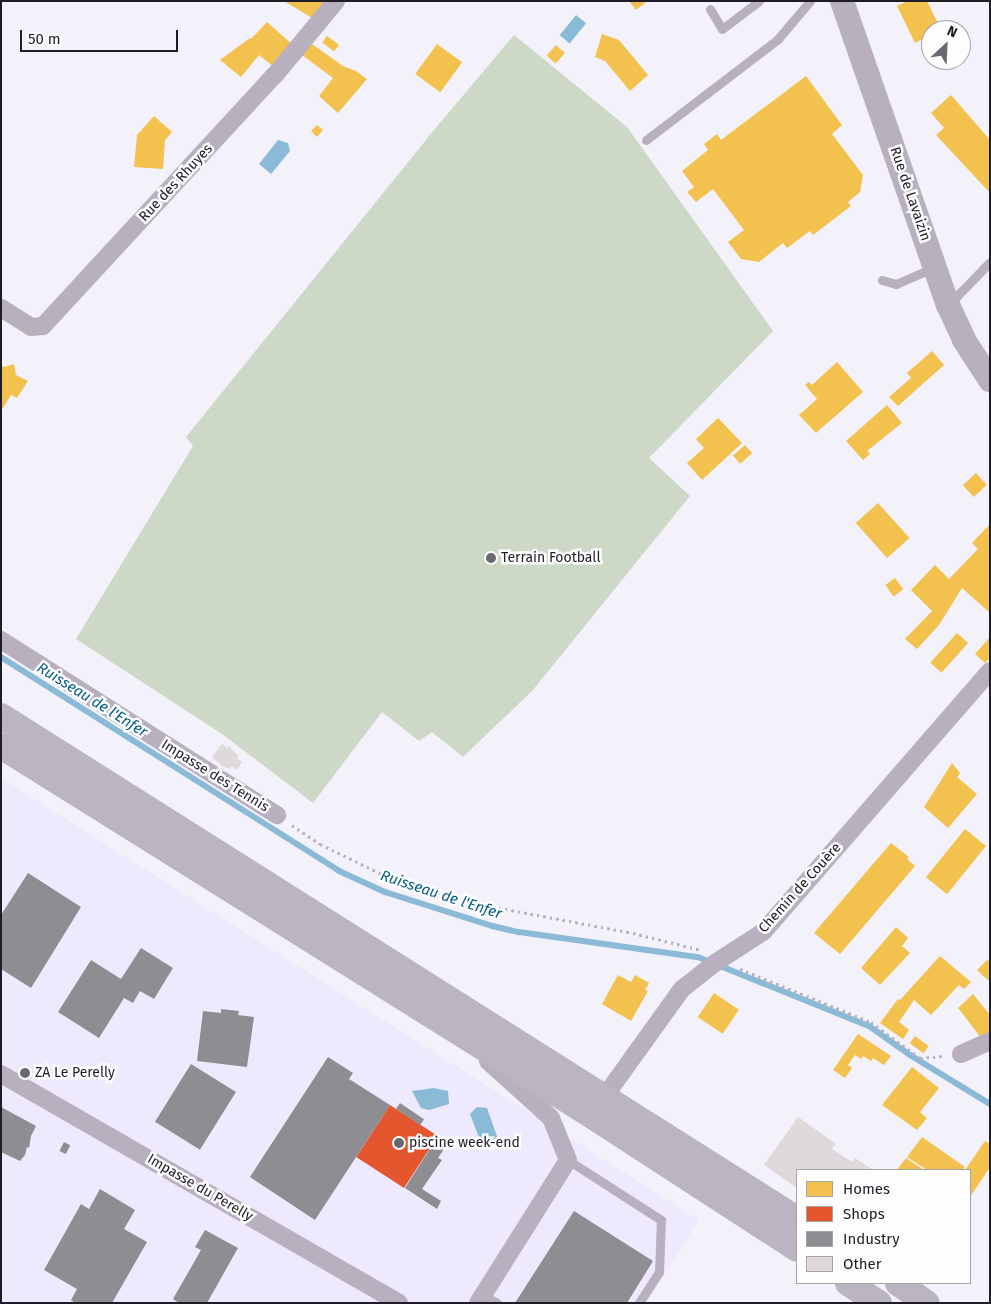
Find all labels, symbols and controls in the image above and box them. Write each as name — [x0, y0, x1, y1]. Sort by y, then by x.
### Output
scale bar — [22, 20, 180, 52]
north arrow — [921, 20, 971, 70]
text: N — [944, 22, 960, 42]
text: 50 m — [28, 30, 61, 48]
street label: Rue des Rhuyes — [136, 141, 216, 225]
street label: Rue de Lavaizin — [886, 145, 934, 243]
place label: Terrain Football — [501, 550, 601, 566]
marker: Terrain Football — [485, 552, 497, 564]
water label: Ruisseau de l'Enfer — [34, 659, 150, 741]
street label: Impasse des Tennis — [158, 736, 272, 816]
street label: Chemin de Couère — [755, 840, 845, 936]
water label: Ruisseau de l'Enfer — [378, 867, 504, 923]
place label: ZA Le Perelly — [35, 1065, 115, 1081]
marker: ZA Le Perelly — [19, 1067, 31, 1079]
place label: piscine week-end — [409, 1135, 520, 1151]
marker: piscine week-end — [393, 1137, 405, 1149]
street label: Impasse du Perelly — [144, 1151, 256, 1225]
legend — [796, 1169, 971, 1284]
text: Homes — [843, 1180, 890, 1198]
text: Shops — [843, 1205, 885, 1223]
text: Industry — [843, 1230, 900, 1248]
text: Other — [843, 1255, 882, 1273]

